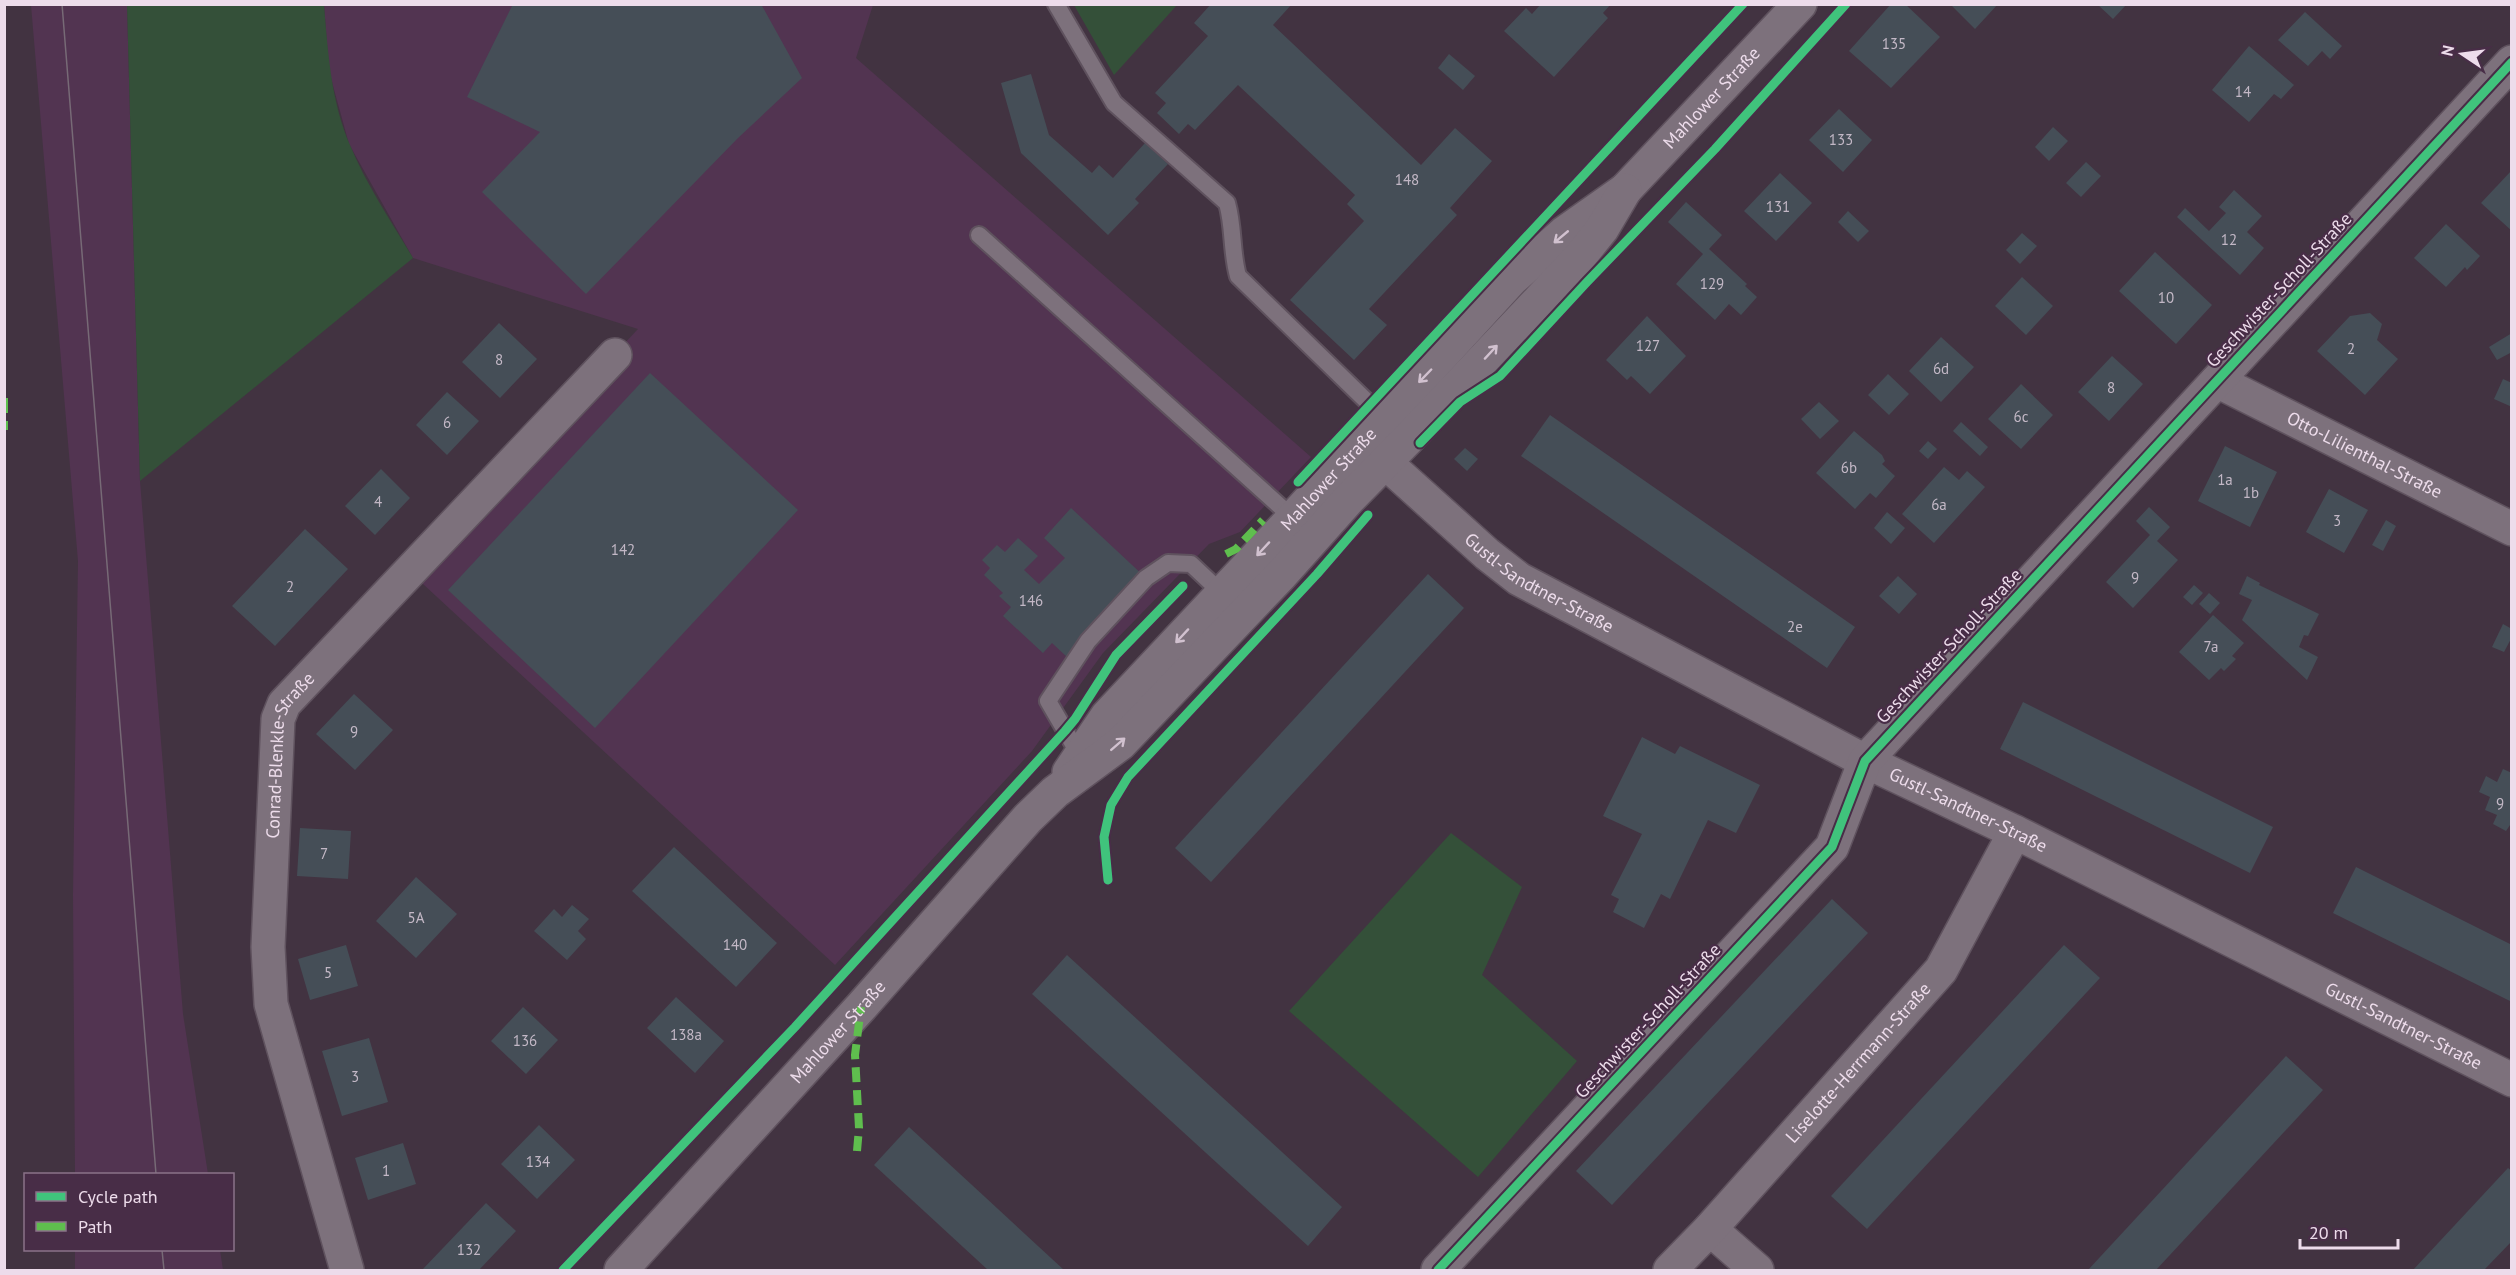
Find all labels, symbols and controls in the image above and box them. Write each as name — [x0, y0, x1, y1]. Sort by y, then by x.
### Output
north arrow — [2432, 24, 2492, 84]
house number: 135 — [1882, 34, 1906, 53]
street label: Mahlower Straße — [1658, 42, 1765, 153]
text: N — [2436, 43, 2458, 58]
house number: 14 — [2235, 82, 2251, 101]
house number: 133 — [1829, 130, 1853, 149]
house number: 148 — [1395, 170, 1419, 189]
house number: 131 — [1766, 197, 1790, 216]
street label: Geschwister-Scholl-Straße — [2201, 207, 2356, 372]
one-way arrow — [1553, 230, 1569, 243]
house number: 12 — [2221, 230, 2237, 249]
house number: 129 — [1700, 274, 1724, 293]
house number: 10 — [2158, 288, 2174, 307]
house number: 127 — [1636, 336, 1660, 355]
house number: 2 — [2347, 339, 2355, 358]
one-way arrow — [1484, 345, 1498, 360]
house number: 8 — [495, 350, 503, 369]
house number: 6d — [1933, 359, 1949, 378]
one-way arrow — [1417, 368, 1432, 383]
house number: 8 — [2107, 378, 2115, 397]
street label: Otto-Lilienthal-Straße — [2283, 406, 2446, 503]
house number: 6c — [2014, 407, 2029, 426]
house number: 6 — [443, 413, 451, 432]
street label: Mahlower Straße — [1275, 423, 1381, 535]
house number: 6b — [1841, 458, 1857, 477]
house number: 1a — [2217, 470, 2233, 489]
house number: 1b — [2243, 483, 2259, 502]
house number: 4 — [374, 492, 382, 511]
house number: 6a — [1931, 495, 1947, 514]
house number: 3 — [2333, 511, 2341, 530]
street label: Gustl-Sandtner-Straße — [1460, 527, 1618, 638]
house number: 142 — [611, 540, 635, 559]
one-way arrow — [1256, 542, 1271, 557]
street label: Geschwister-Scholl-Straße — [1871, 563, 2026, 728]
house number: 9 — [2131, 568, 2139, 587]
house number: 2 — [286, 577, 294, 596]
house number: 146 — [1019, 591, 1043, 610]
house number: 2e — [1787, 617, 1803, 636]
one-way arrow — [1175, 628, 1189, 643]
house number: 7a — [2204, 637, 2218, 656]
street label: Conrad-Blenkle-Straße — [261, 667, 319, 839]
house number: 9 — [350, 722, 358, 741]
one-way arrow — [1110, 737, 1125, 751]
street label: Gustl-Sandtner-Straße — [1886, 762, 2051, 857]
house number: 9 — [2496, 794, 2504, 813]
house number: 7 — [320, 844, 328, 863]
house number: 5A — [408, 908, 425, 927]
house number: 140 — [723, 935, 747, 954]
street label: Geschwister-Scholl-Straße — [1570, 938, 1725, 1103]
house number: 5 — [324, 963, 332, 982]
street label: Mahlower Straße — [785, 975, 890, 1088]
street label: Liselotte-Herrmann-Straße — [1780, 977, 1935, 1147]
street label: Gustl-Sandtner-Straße — [2321, 977, 2486, 1074]
house number: 138a — [670, 1025, 702, 1044]
house number: 136 — [513, 1031, 537, 1050]
house number: 3 — [351, 1067, 359, 1086]
house number: 134 — [526, 1152, 550, 1171]
house number: 1 — [382, 1161, 390, 1180]
legend — [24, 1173, 234, 1251]
text: Cycle path — [78, 1185, 158, 1208]
scale bar — [2300, 1212, 2398, 1250]
text: Path — [78, 1215, 112, 1238]
text: 20 m — [2309, 1221, 2348, 1244]
house number: 132 — [457, 1240, 481, 1259]

